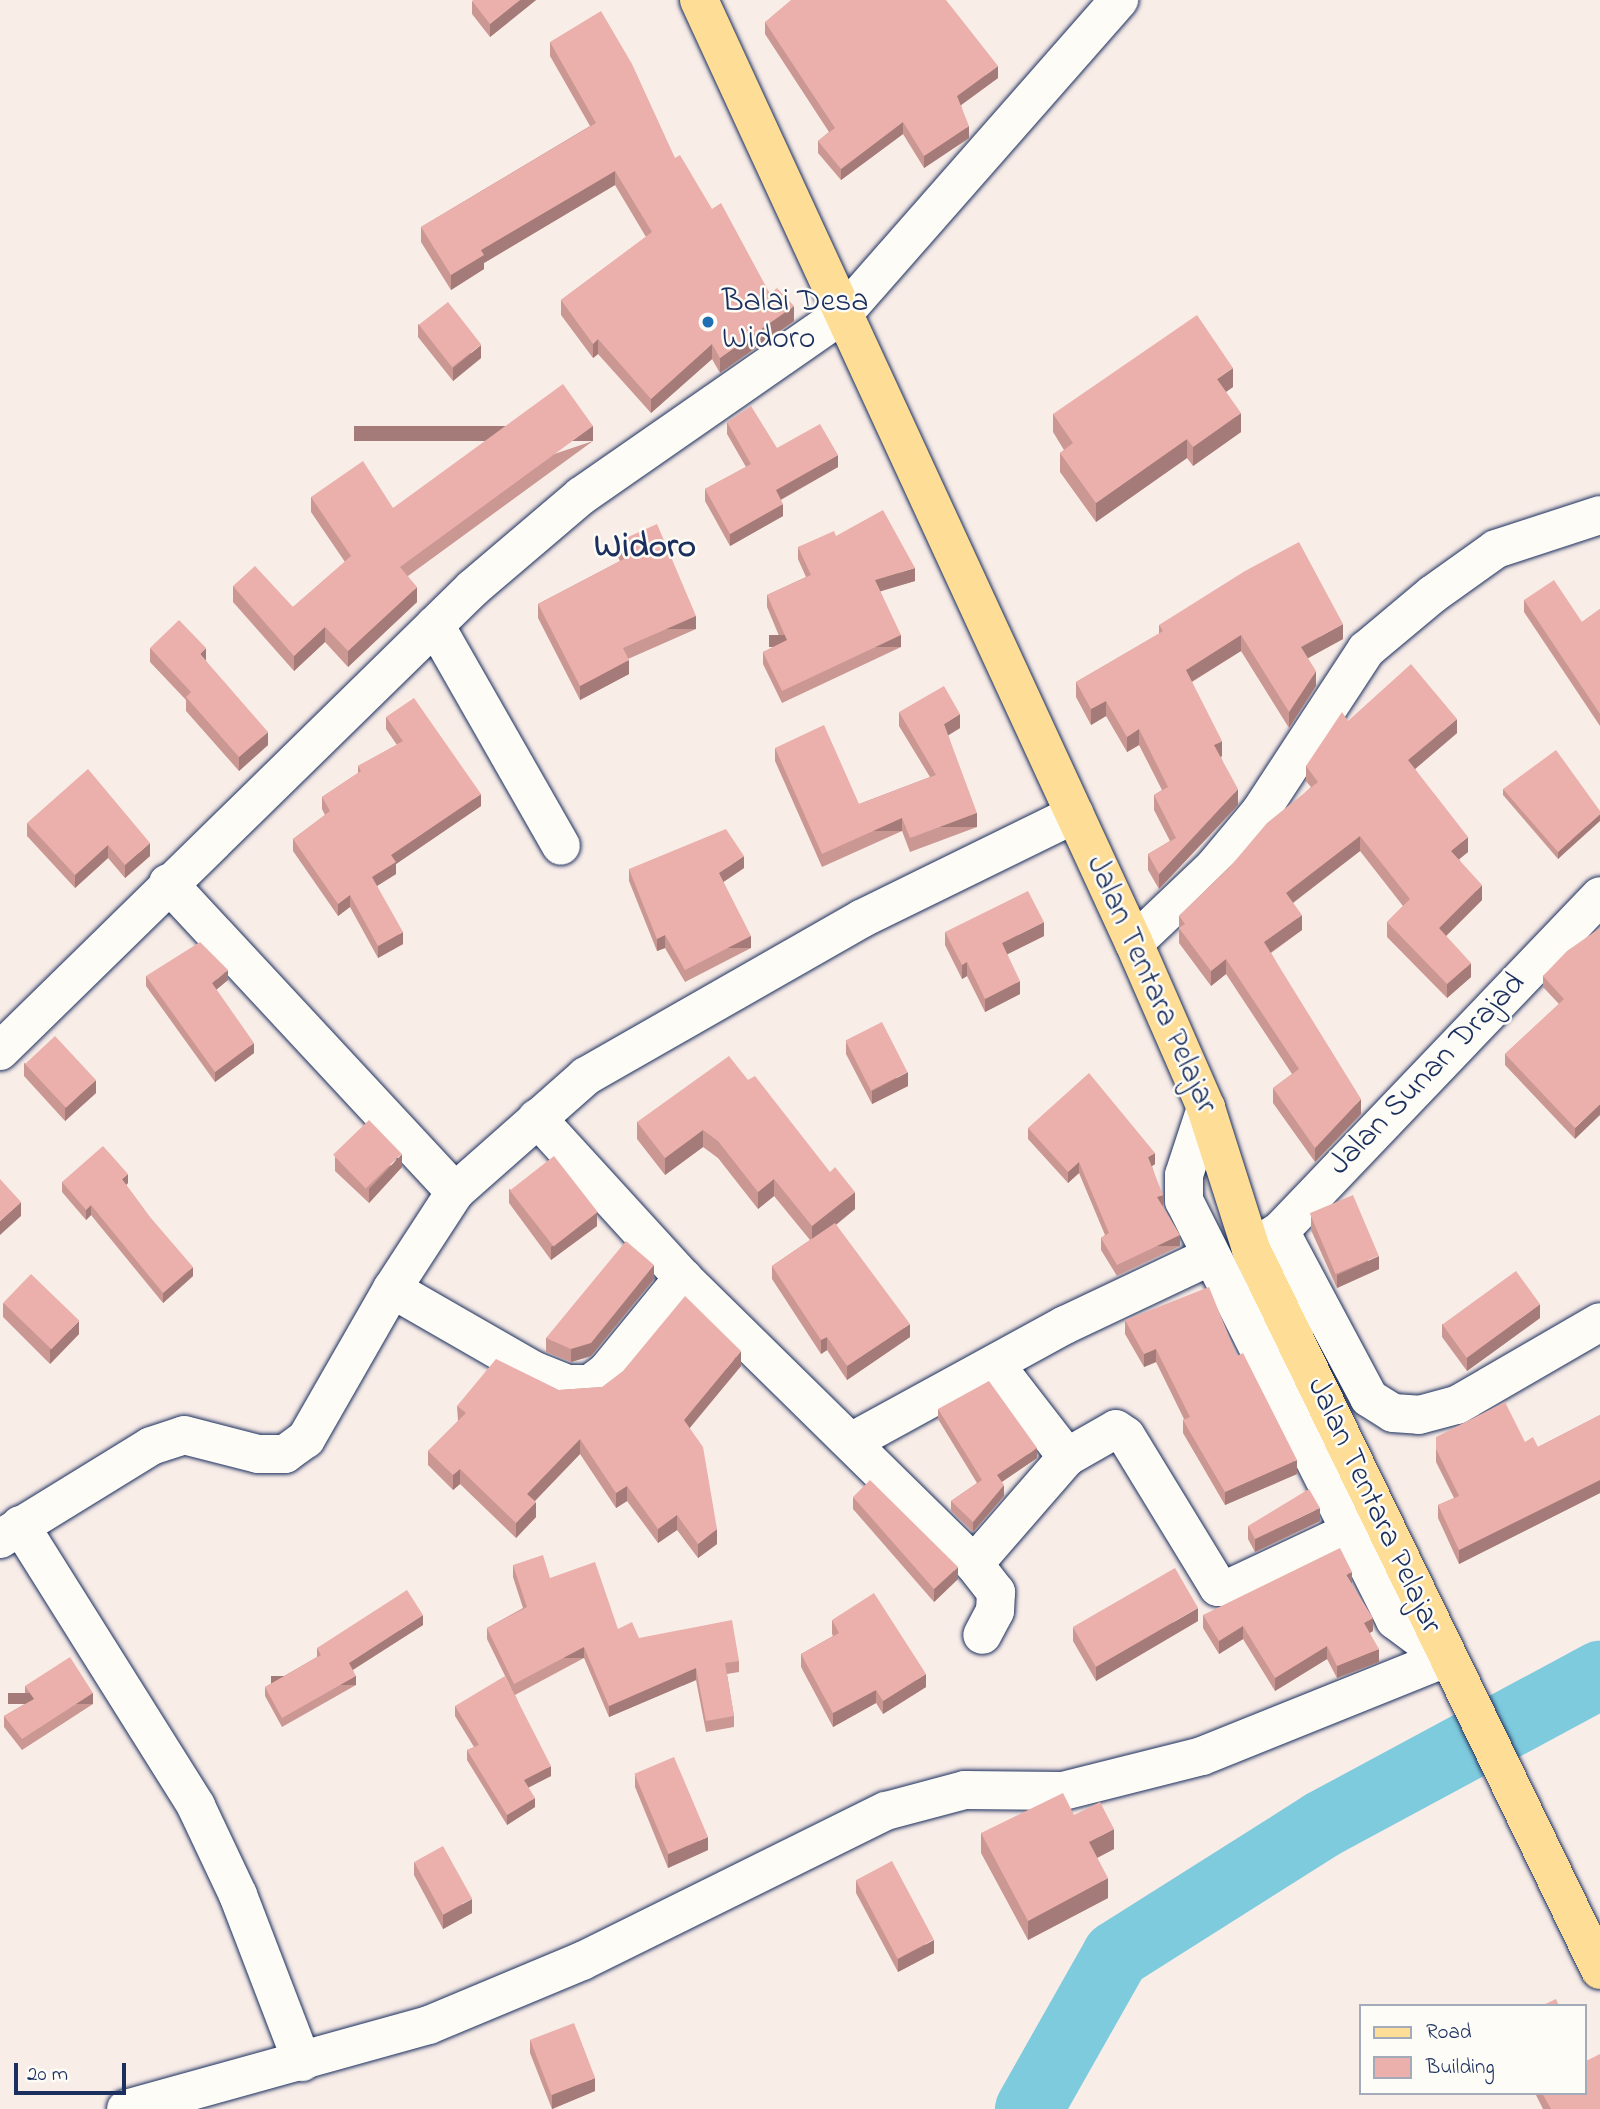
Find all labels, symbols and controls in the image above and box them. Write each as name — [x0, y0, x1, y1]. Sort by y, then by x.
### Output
place label: Balai Desa Widoro — [722, 285, 869, 360]
marker: Balai Desa Widoro — [700, 314, 716, 330]
district label: Widoro — [594, 527, 696, 569]
street label: Jalan Tentara Pelajar — [1076, 850, 1224, 1120]
street label: Jalan Sunan Drajad — [1321, 966, 1535, 1184]
street label: Jalan Tentara Pelajar — [1297, 1372, 1449, 1640]
legend — [1358, 2004, 1586, 2095]
text: Road — [1426, 2018, 1472, 2048]
scale bar — [18, 2050, 130, 2094]
text: Building — [1426, 2053, 1495, 2083]
text: 20 m — [27, 2060, 68, 2090]

